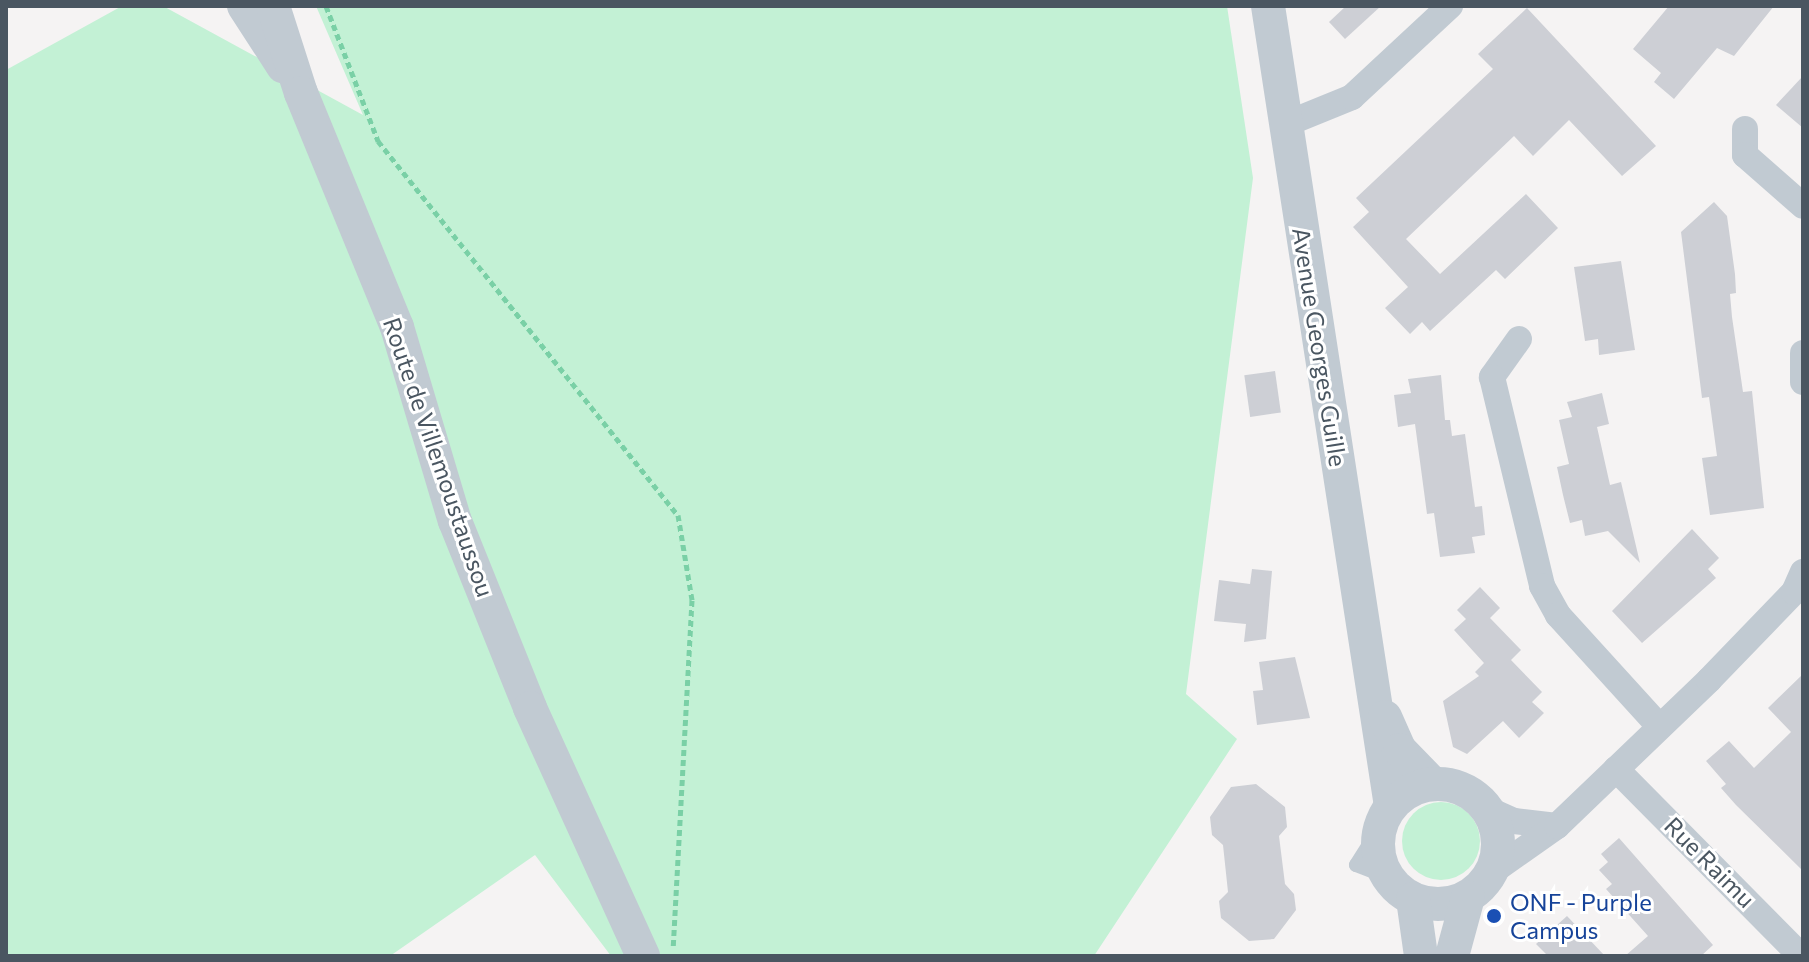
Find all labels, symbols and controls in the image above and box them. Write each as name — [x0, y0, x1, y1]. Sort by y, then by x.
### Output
street label: Avenue Georges Guille — [1287, 225, 1353, 469]
street label: Route de Villemoustaussou — [378, 314, 500, 600]
street label: Rue Raimu — [1659, 811, 1761, 913]
place label: ONF - Purple Campus — [1510, 888, 1652, 944]
marker: ONF - Purple Campus — [1485, 907, 1503, 925]

